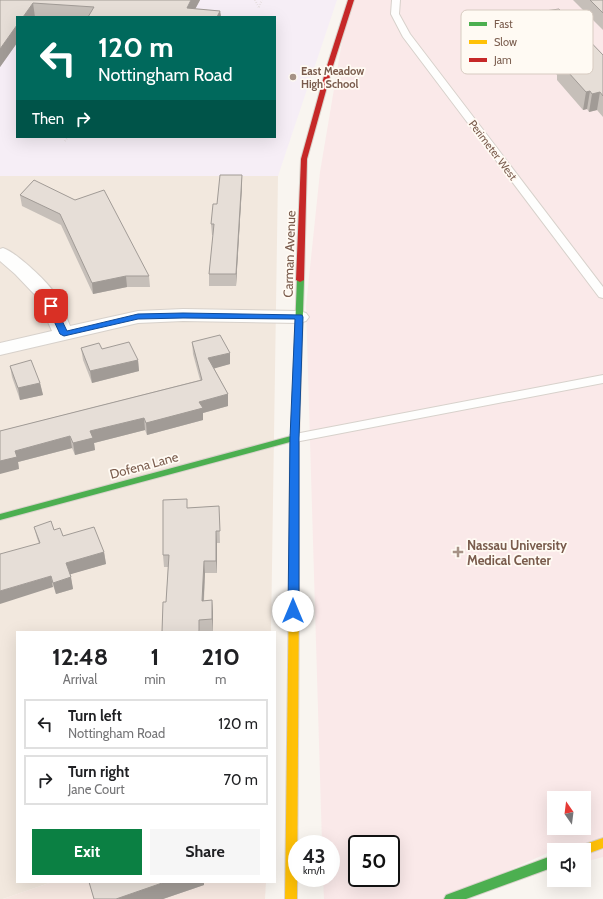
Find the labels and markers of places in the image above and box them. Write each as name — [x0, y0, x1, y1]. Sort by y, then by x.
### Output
place label: East Meadow High School — [301, 64, 364, 91]
marker: East Meadow High School — [288, 72, 298, 82]
pin — [34, 289, 68, 323]
place label: Nassau University Medical Center — [467, 537, 567, 568]
marker: Nassau University Medical Center — [452, 546, 464, 558]

